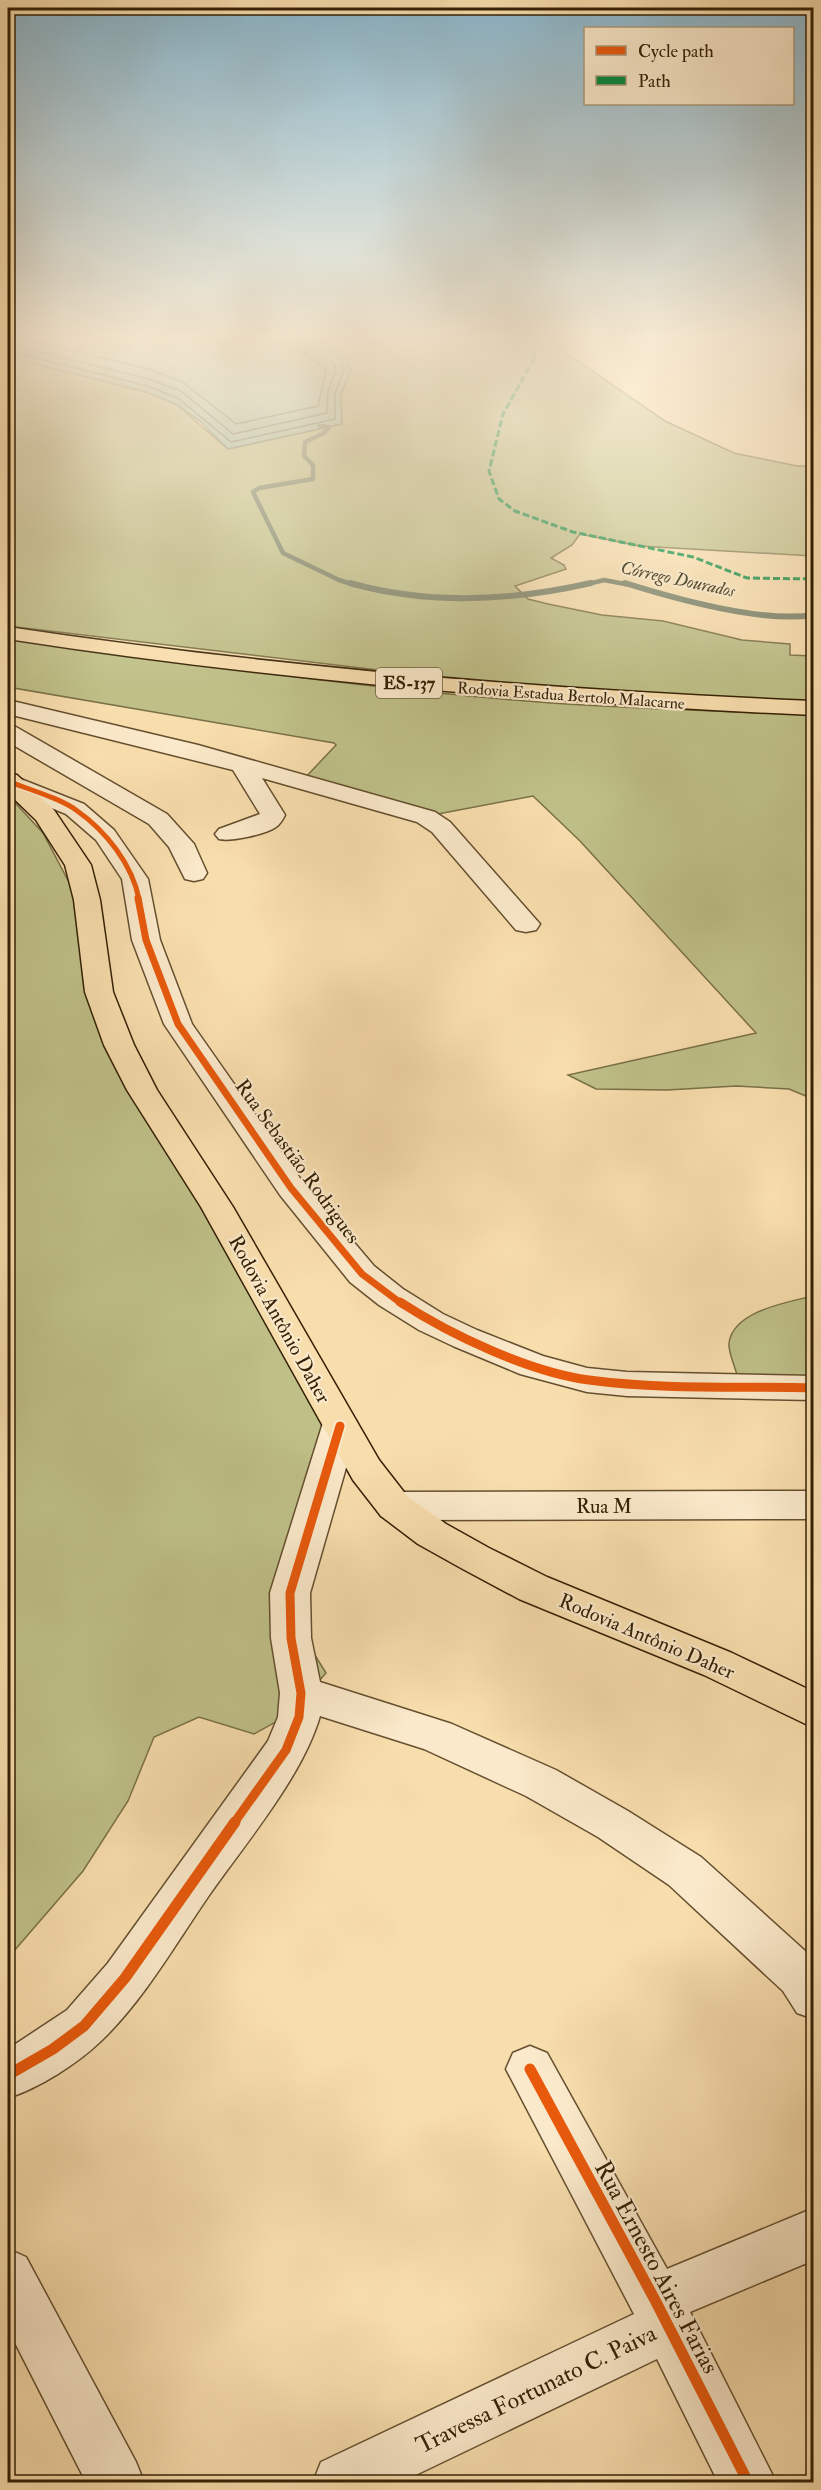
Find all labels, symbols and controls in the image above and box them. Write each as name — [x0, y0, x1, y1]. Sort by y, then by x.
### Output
legend — [584, 27, 794, 105]
text: Cycle path — [638, 40, 714, 63]
text: Path — [638, 70, 671, 93]
water label: Córrego Dourados — [619, 556, 738, 603]
road number: ES-137 — [376, 668, 442, 698]
street label: Rodovia Estadua Bertolo Malacarne — [457, 678, 686, 714]
street label: Rua Sebastião Rodrigues — [230, 1074, 366, 1248]
street label: Rodovia Antônio Daher — [223, 1231, 336, 1408]
street label: Rua M — [576, 1494, 632, 1519]
street label: Rodovia Antônio Daher — [555, 1588, 739, 1685]
street label: Rua Ernesto Aires Farias — [587, 2155, 726, 2379]
street label: Travessa Fortunato C. Paiva — [411, 2317, 663, 2461]

